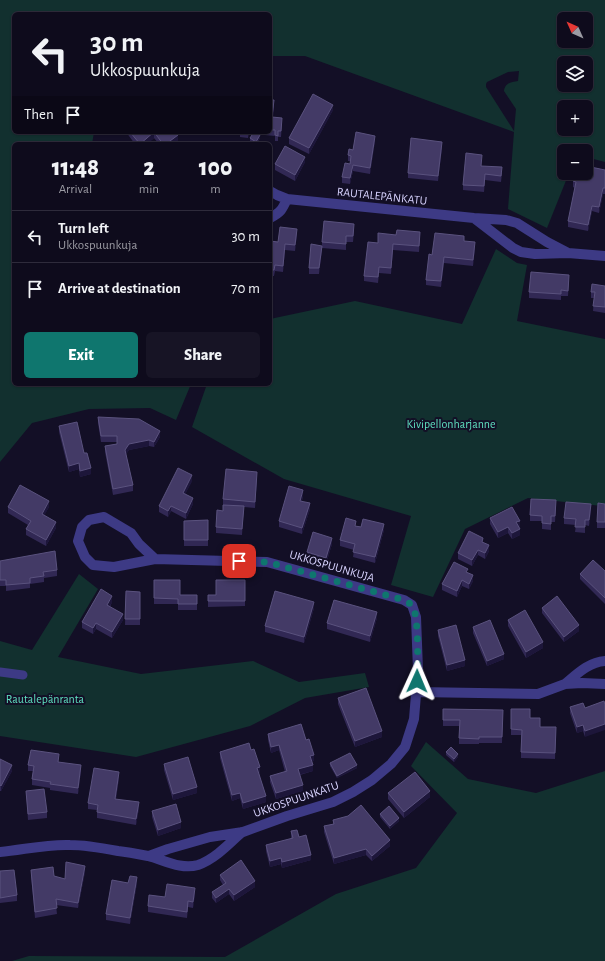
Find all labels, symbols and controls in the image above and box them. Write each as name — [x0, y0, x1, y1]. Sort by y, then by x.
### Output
north arrow — [557, 12, 593, 48]
map controls — [557, 12, 593, 180]
icon: left — [24, 28, 76, 80]
text: 30 m — [90, 29, 143, 57]
button: layers — [557, 56, 593, 92]
text: Ukkospuunkuja — [90, 62, 200, 80]
button: + — [557, 100, 593, 136]
icon: arrive — [62, 104, 84, 126]
text: Then — [24, 107, 54, 122]
button: − — [557, 144, 593, 180]
text: 11:48 — [52, 156, 99, 180]
text: 2 — [143, 156, 155, 180]
text: 100 — [199, 156, 232, 180]
text: Arrival — [59, 183, 92, 196]
text: min — [139, 183, 159, 196]
text: m — [210, 183, 221, 196]
street label: RAUTALEPÄNKATU — [336, 184, 428, 207]
text: Turn left — [58, 221, 109, 236]
icon: left — [24, 226, 46, 248]
text: 30 m — [231, 229, 260, 244]
text: Ukkospuunkuja — [58, 239, 137, 252]
icon: arrive — [24, 278, 46, 300]
text: Arrive at destination — [58, 281, 181, 296]
text: 70 m — [231, 281, 260, 296]
button: Exit — [24, 332, 138, 378]
button: Share — [146, 332, 260, 378]
park label: Kivipellonharjanne — [407, 418, 495, 431]
pin — [222, 544, 256, 578]
street label: UKKOSPUUNKUJA — [288, 548, 376, 584]
icon: arrive — [228, 550, 250, 572]
position arrow — [396, 660, 438, 702]
park label: Rautalepänranta — [6, 693, 85, 705]
street label: UKKOSPUUNKATU — [252, 779, 340, 819]

